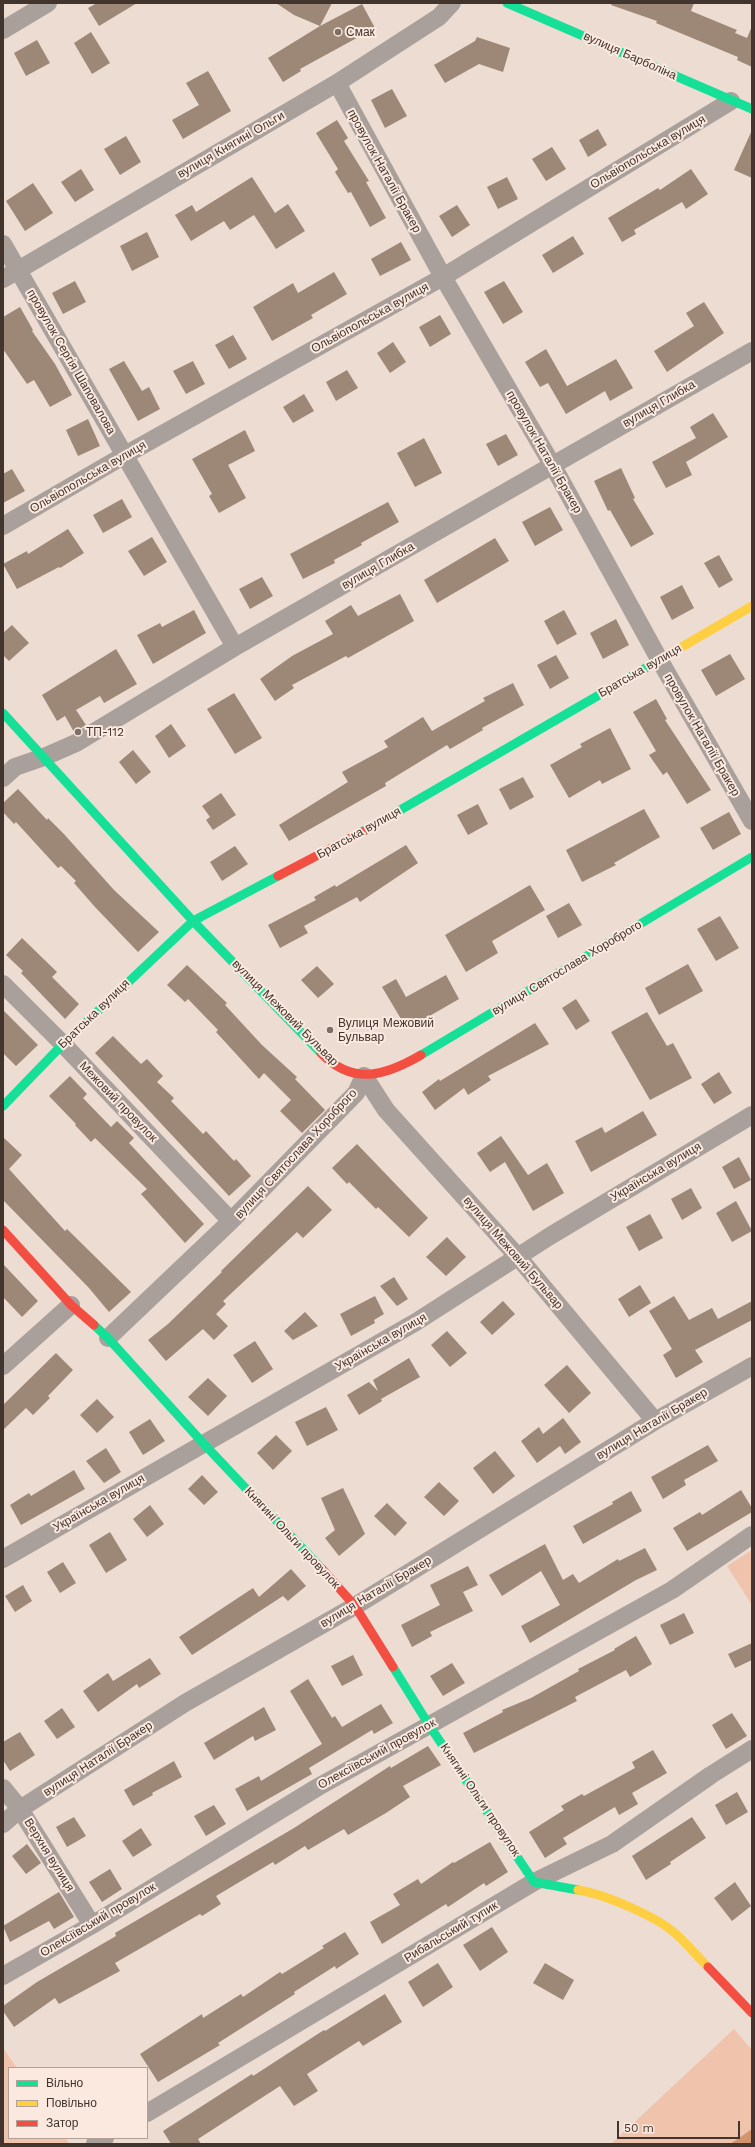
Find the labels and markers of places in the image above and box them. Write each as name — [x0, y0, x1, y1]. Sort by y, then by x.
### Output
place label: Смак — [346, 25, 375, 39]
marker: Смак — [333, 27, 343, 37]
place label: ТП-112 — [86, 725, 124, 739]
marker: ТП-112 — [73, 727, 83, 737]
place label: Вулиця Межовий Бульвар — [338, 1016, 434, 1044]
marker: Вулиця Межовий Бульвар — [325, 1025, 335, 1035]

